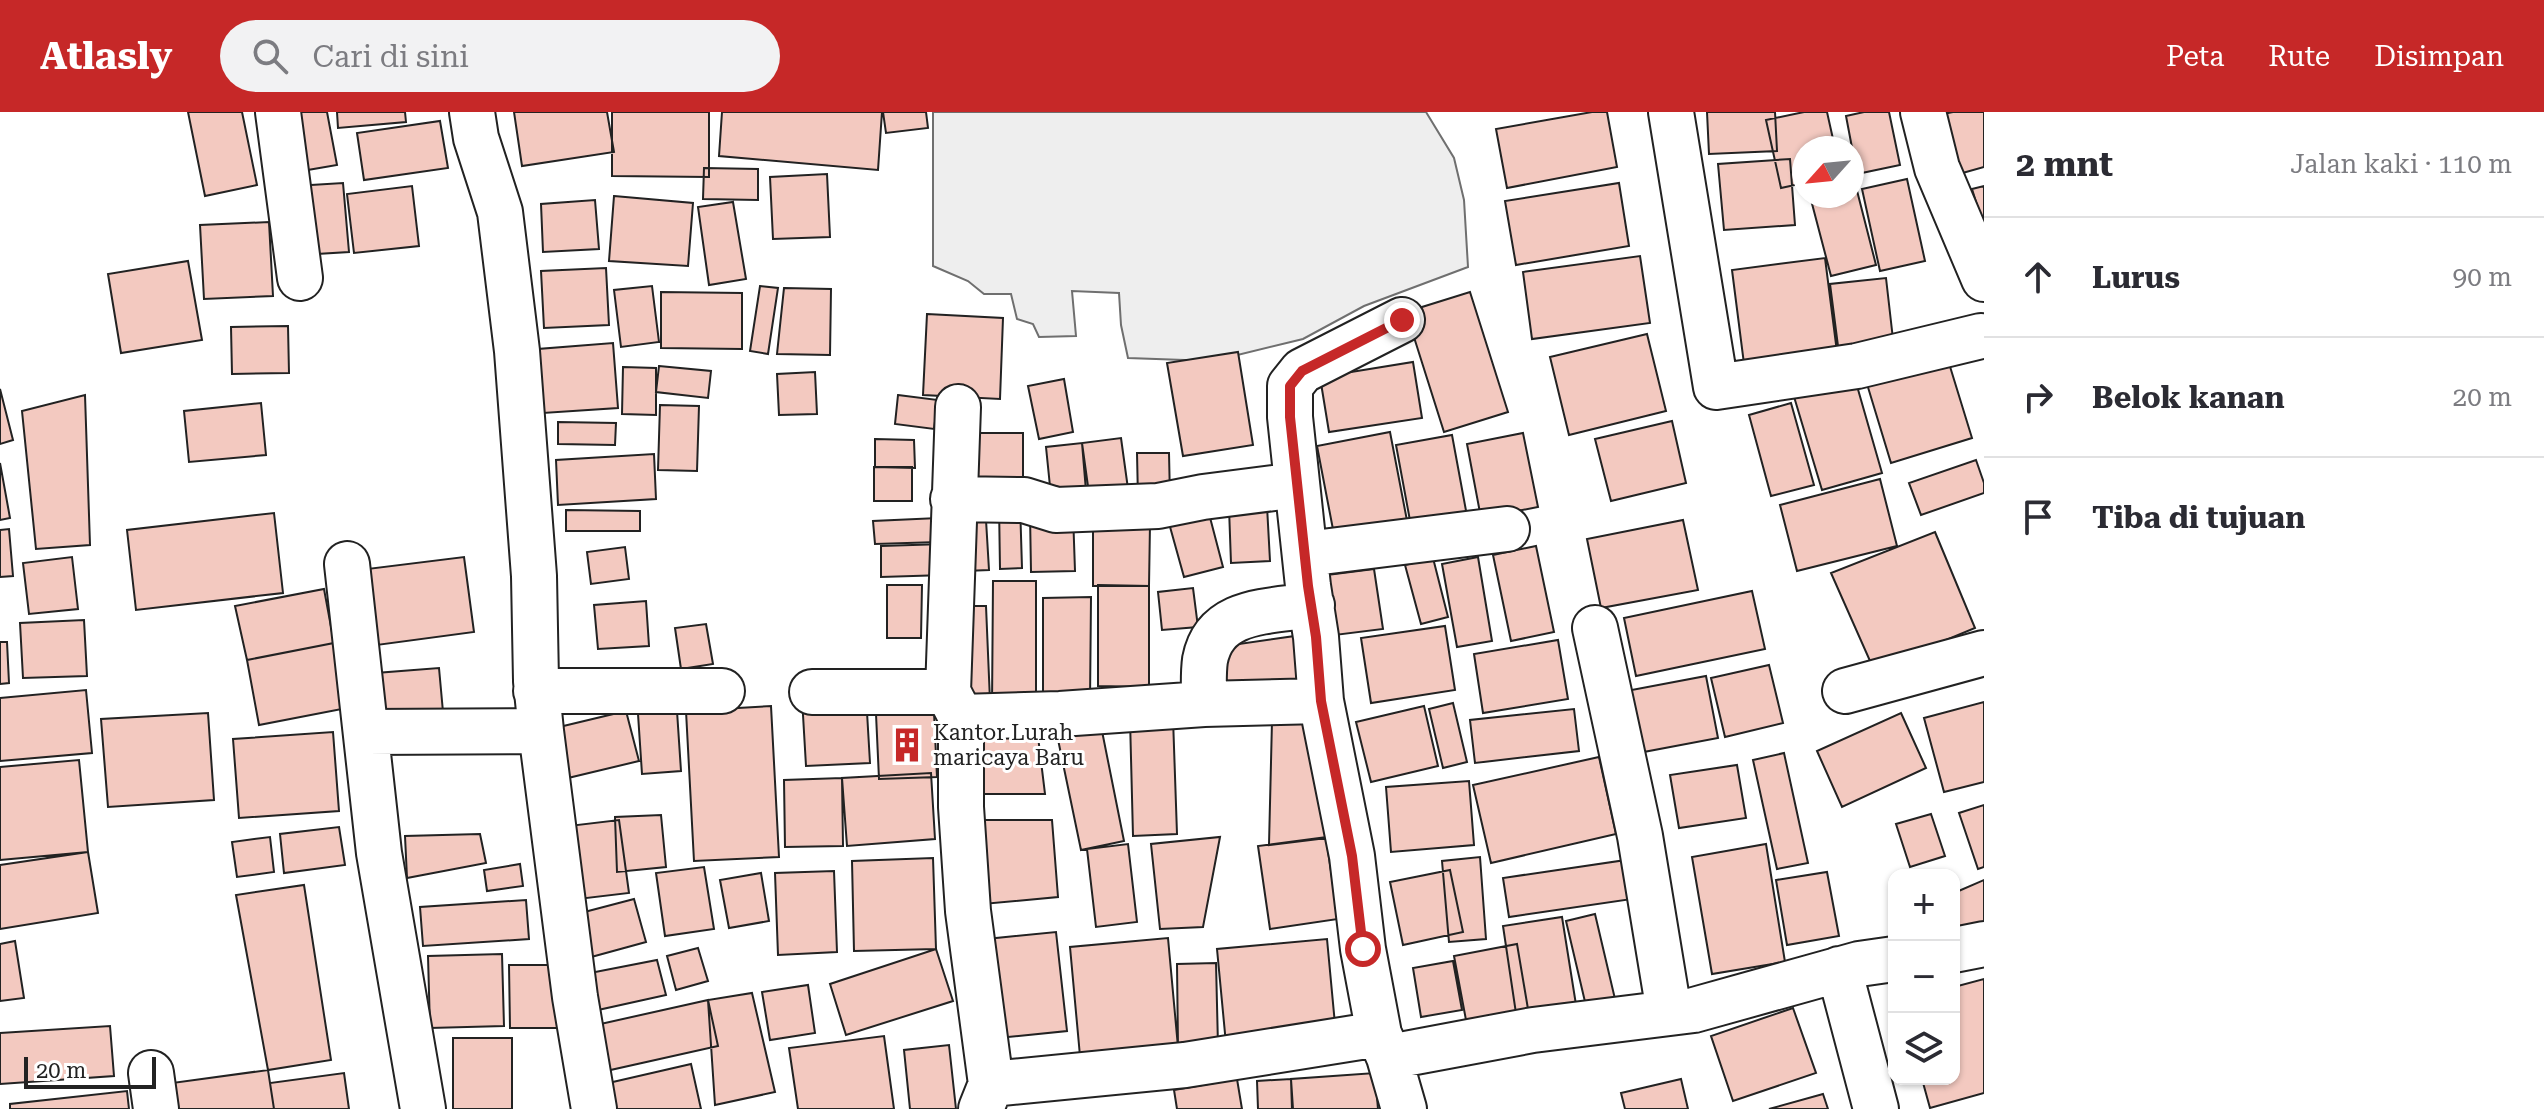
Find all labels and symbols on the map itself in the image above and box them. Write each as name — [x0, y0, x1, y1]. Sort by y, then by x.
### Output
north arrow — [1792, 136, 1864, 208]
route end — [1384, 302, 1420, 338]
place label: Kantor Lurah maricaya Baru — [933, 720, 1084, 770]
building icon: Kantor Lurah maricaya Baru — [888, 726, 926, 764]
route start — [1345, 931, 1381, 967]
scale bar — [24, 1053, 156, 1089]

